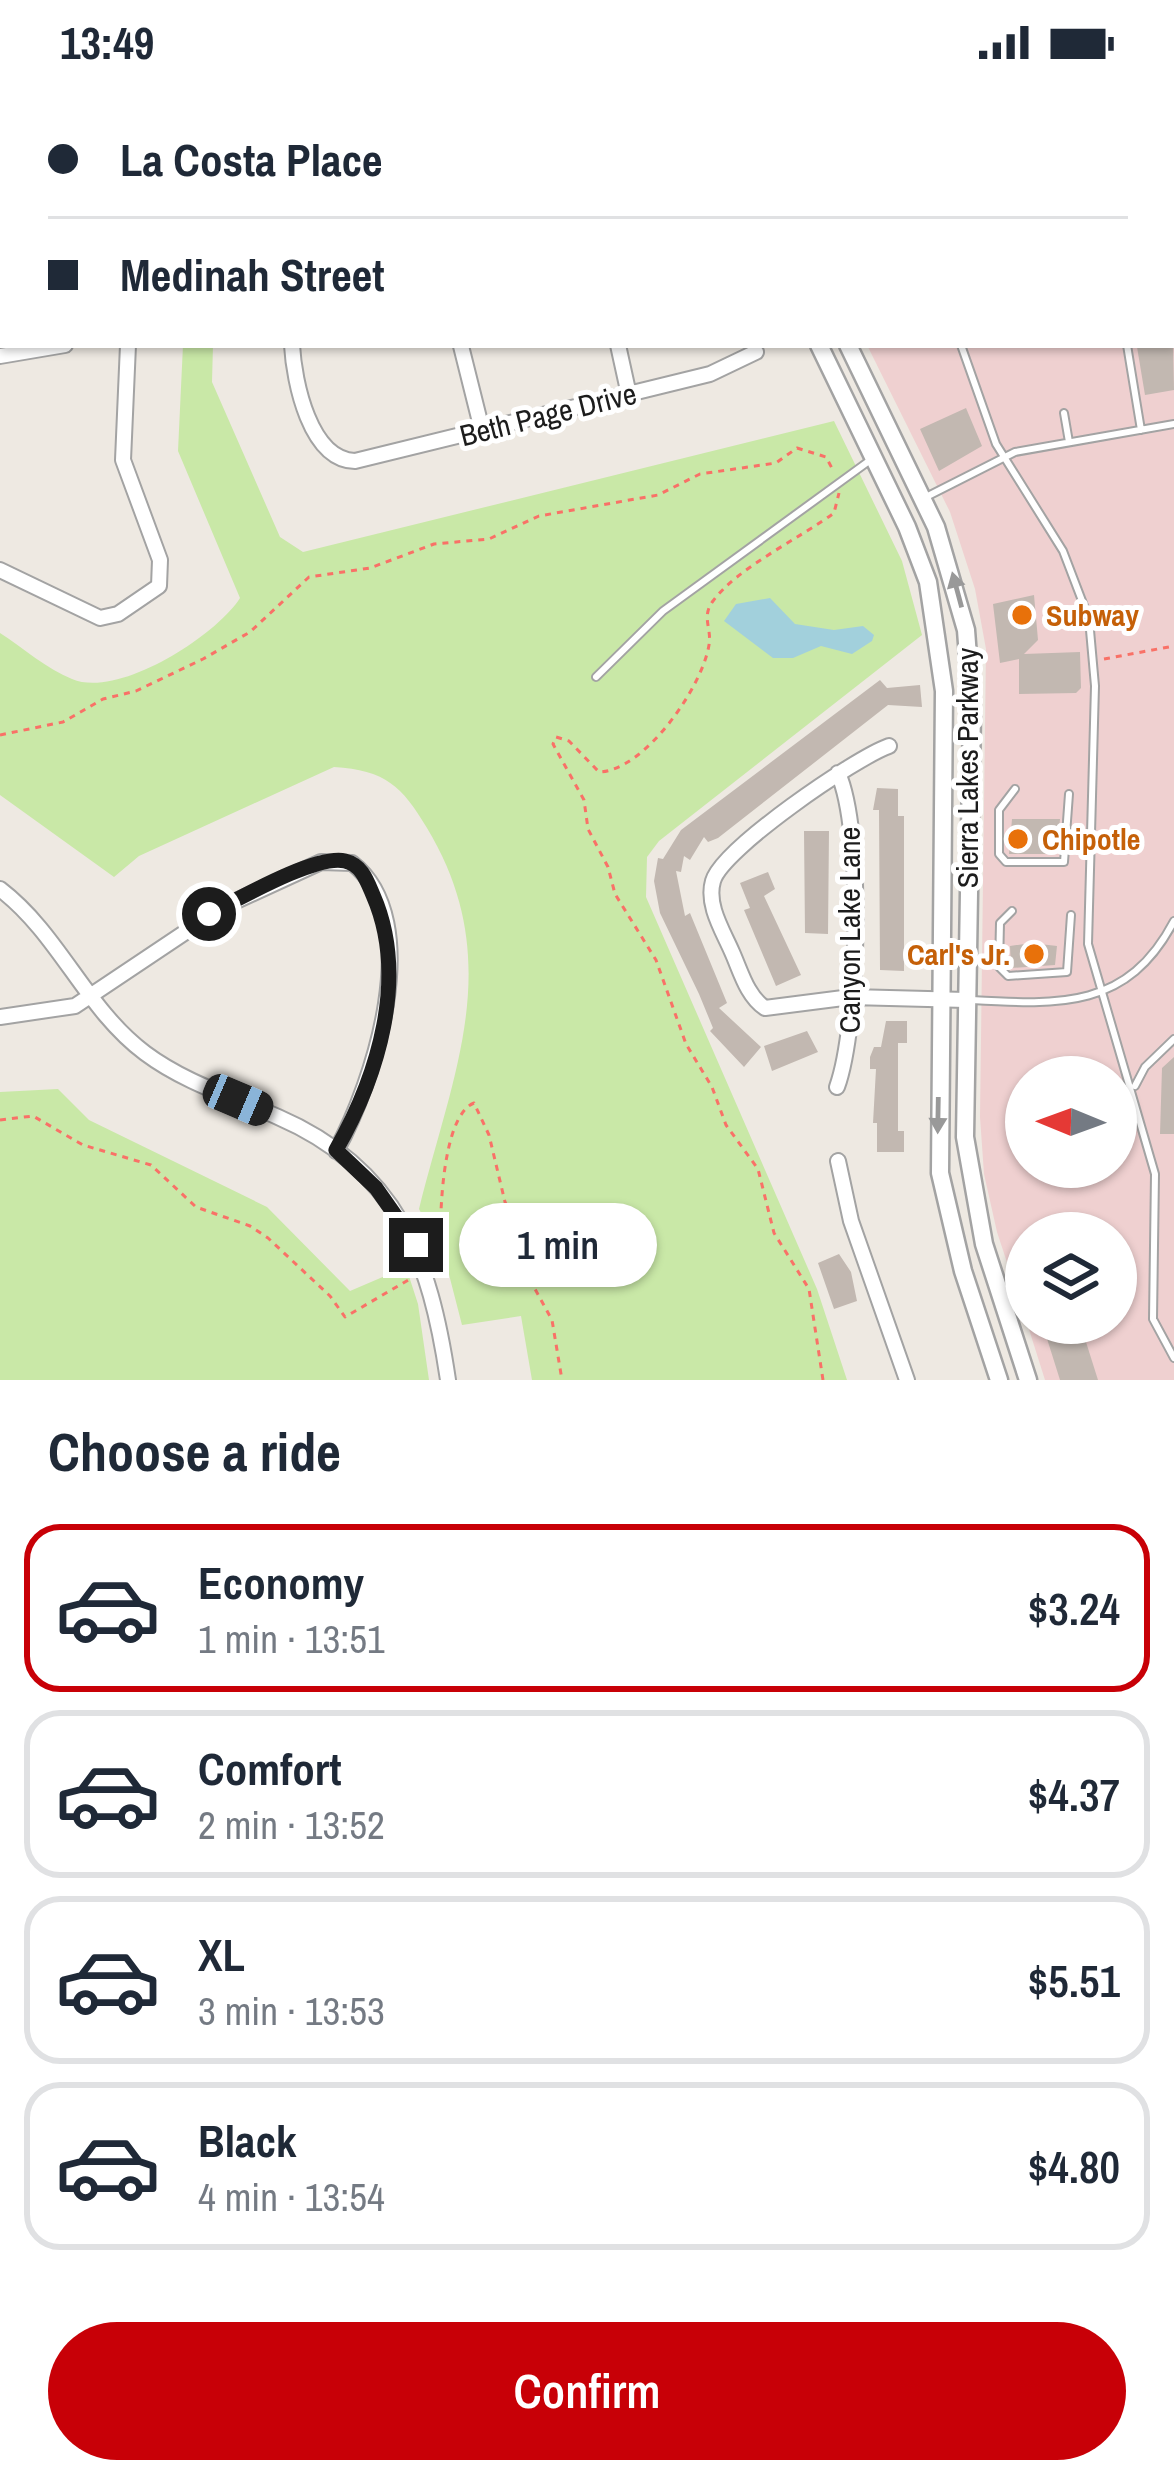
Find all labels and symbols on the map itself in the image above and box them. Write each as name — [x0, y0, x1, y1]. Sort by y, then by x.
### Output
street label: Beth Page Drive — [456, 373, 640, 455]
one-way arrow — [947, 572, 966, 609]
place label: Subway — [1046, 595, 1139, 635]
marker: Subway — [1009, 602, 1035, 628]
street label: Sierra Lakes Parkway — [947, 647, 987, 888]
place label: Chipotle — [1042, 819, 1140, 859]
marker: Chipotle — [1005, 826, 1031, 852]
street label: Canyon Lake Lane — [829, 827, 869, 1033]
route start — [182, 887, 236, 941]
place label: Carl's Jr. — [907, 934, 1010, 974]
marker: Carl's Jr. — [1021, 941, 1047, 967]
north arrow — [1005, 1056, 1137, 1188]
car — [198, 1069, 278, 1131]
one-way arrow — [928, 1097, 948, 1135]
callout: 1 min — [458, 1203, 656, 1287]
route end — [389, 1218, 443, 1272]

